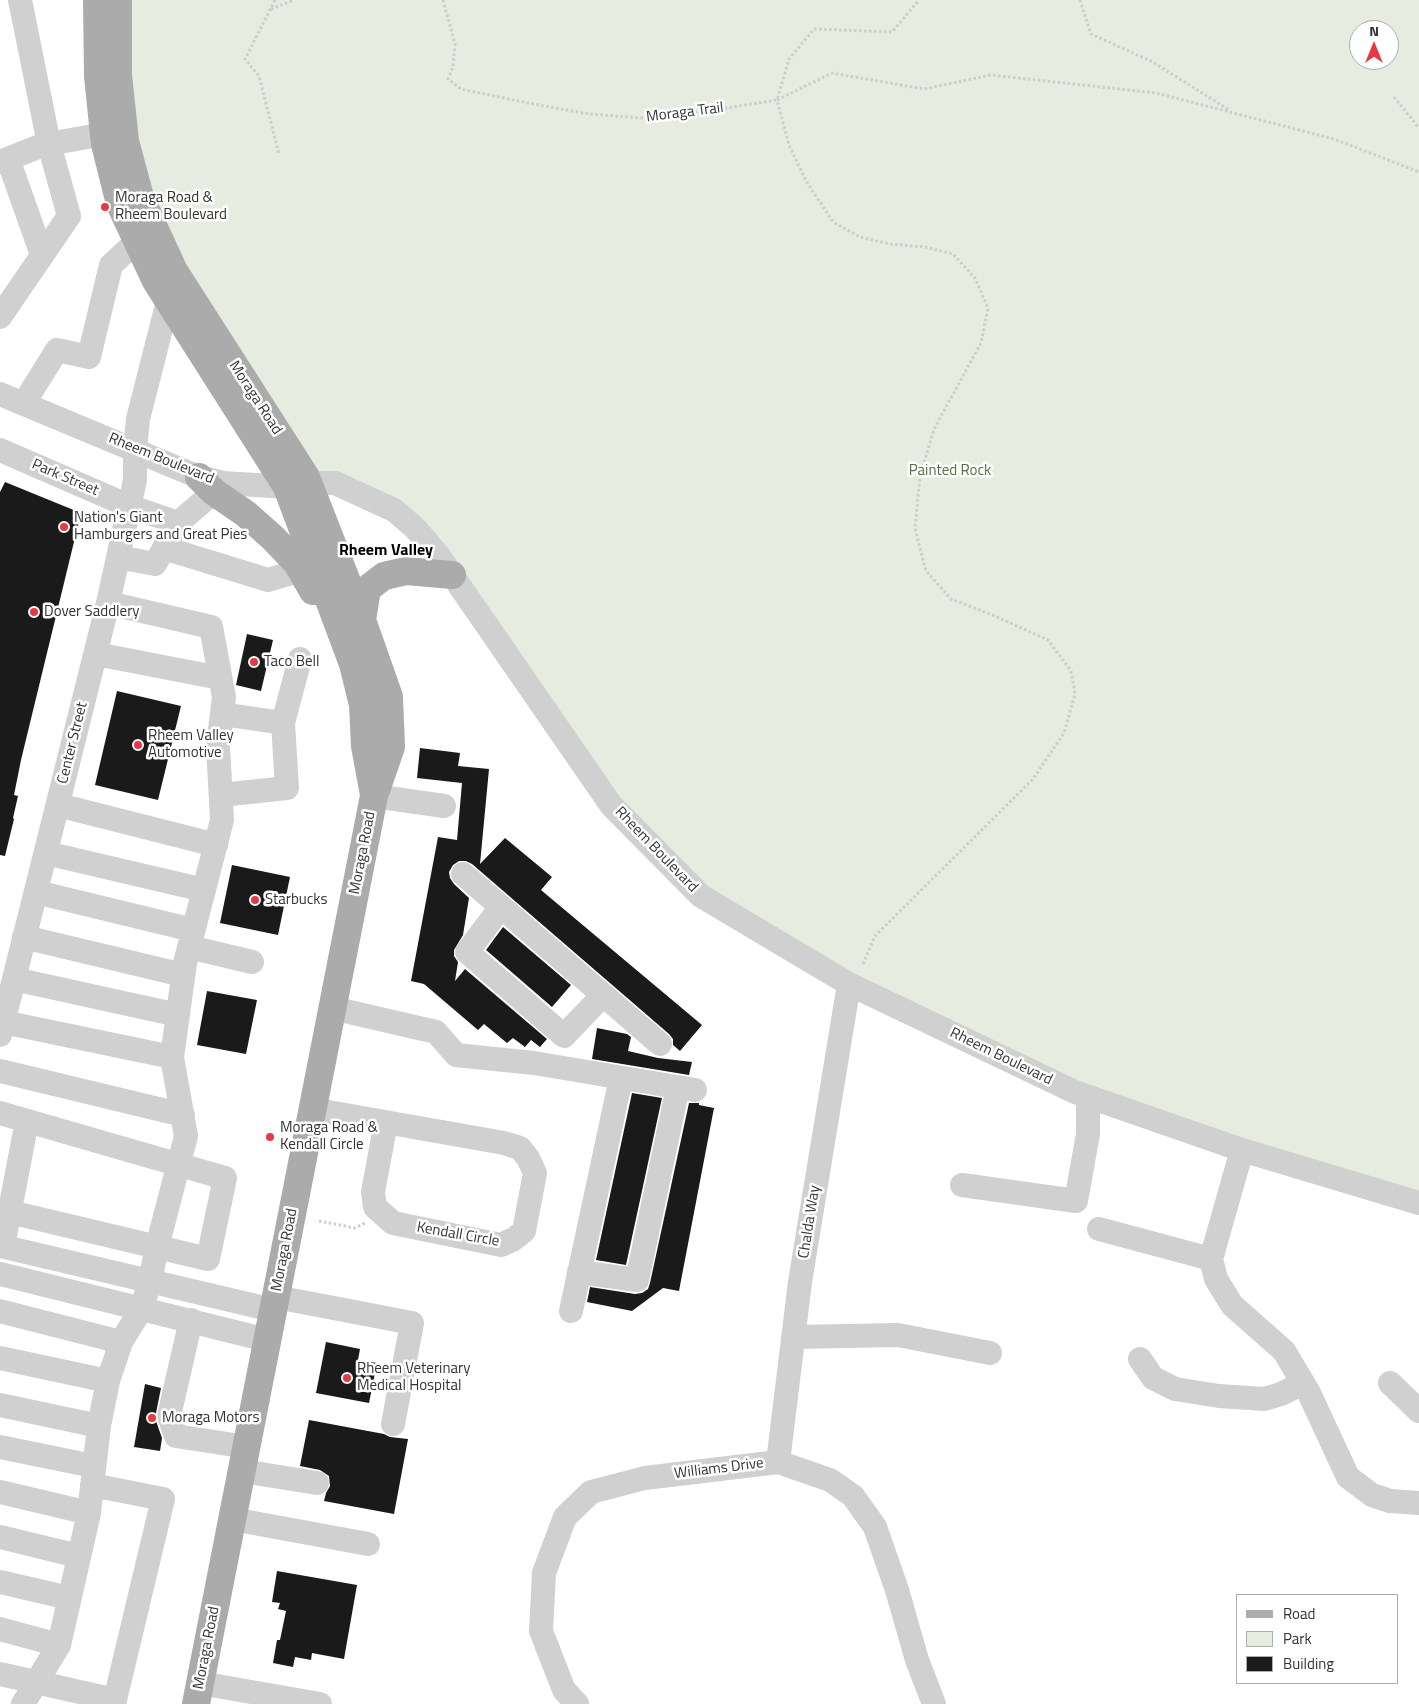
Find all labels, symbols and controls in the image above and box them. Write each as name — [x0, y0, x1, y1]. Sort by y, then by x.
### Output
north arrow — [1349, 20, 1399, 70]
text: N — [1369, 20, 1379, 41]
street label: Moraga Trail — [645, 99, 725, 127]
place label: Moraga Road & Rheem Boulevard — [115, 189, 227, 224]
marker: Moraga Road & Rheem Boulevard — [99, 201, 111, 213]
street label: Moraga Road — [225, 358, 285, 438]
street label: Rheem Boulevard — [106, 430, 216, 488]
street label: Park Street — [29, 456, 101, 500]
park label: Painted Rock — [909, 462, 991, 480]
place label: Nation's Giant Hamburgers and Great Pies — [74, 509, 247, 544]
marker: Nation's Giant Hamburgers and Great Pies — [58, 521, 70, 533]
district label: Rheem Valley — [339, 541, 433, 561]
place label: Dover Saddlery — [44, 603, 140, 621]
marker: Dover Saddlery — [28, 606, 40, 618]
place label: Taco Bell — [264, 653, 319, 671]
marker: Taco Bell — [248, 656, 260, 668]
street label: Center Street — [54, 700, 92, 786]
place label: Rheem Valley Automotive — [148, 727, 234, 762]
marker: Rheem Valley Automotive — [132, 739, 144, 751]
street label: Rheem Boulevard — [611, 804, 701, 896]
street label: Moraga Road — [346, 810, 380, 896]
place label: Starbucks — [265, 891, 328, 909]
marker: Starbucks — [249, 894, 261, 906]
street label: Rheem Boulevard — [947, 1024, 1055, 1090]
place label: Moraga Road & Kendall Circle — [280, 1119, 378, 1154]
marker: Moraga Road & Kendall Circle — [264, 1131, 276, 1143]
street label: Chalda Way — [795, 1184, 825, 1260]
street label: Moraga Road — [268, 1207, 302, 1293]
street label: Kendall Circle — [415, 1219, 501, 1251]
place label: Rheem Veterinary Medical Hospital — [357, 1360, 470, 1395]
marker: Rheem Veterinary Medical Hospital — [341, 1372, 353, 1384]
place label: Moraga Motors — [162, 1409, 259, 1427]
marker: Moraga Motors — [146, 1412, 158, 1424]
street label: Williams Drive — [673, 1455, 765, 1483]
legend — [1236, 1594, 1399, 1684]
text: Road — [1283, 1602, 1315, 1625]
street label: Moraga Road — [190, 1605, 224, 1691]
text: Park — [1283, 1627, 1312, 1650]
text: Building — [1283, 1652, 1334, 1675]

